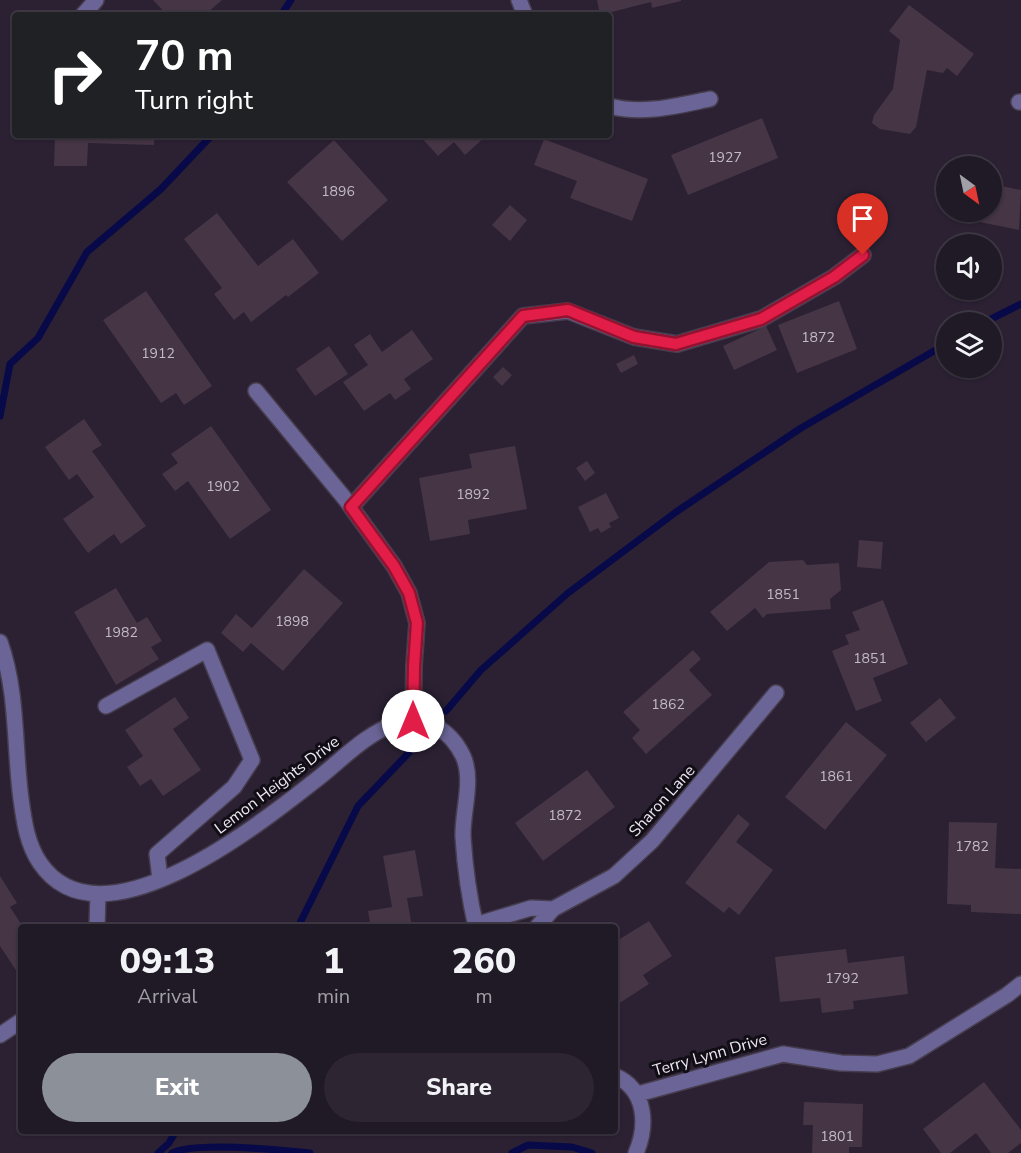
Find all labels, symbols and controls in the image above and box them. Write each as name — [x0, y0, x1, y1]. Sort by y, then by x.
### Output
text: 70 m — [135, 28, 234, 85]
icon: right — [36, 36, 114, 114]
text: Turn right — [135, 82, 253, 119]
house number: 1927 — [708, 148, 742, 167]
north arrow — [936, 156, 1002, 222]
map controls — [936, 156, 1002, 378]
house number: 1896 — [321, 182, 355, 201]
pin — [837, 193, 888, 255]
icon: arrive — [846, 202, 879, 235]
button: sound — [936, 234, 1002, 300]
button: layers — [936, 312, 1002, 378]
house number: 1872 — [801, 328, 835, 347]
house number: 1912 — [141, 344, 175, 363]
house number: 1902 — [206, 477, 240, 496]
house number: 1892 — [456, 485, 490, 504]
house number: 1851 — [766, 585, 800, 604]
house number: 1898 — [275, 612, 309, 631]
house number: 1982 — [104, 623, 138, 642]
house number: 1851 — [853, 649, 887, 668]
position arrow — [381, 689, 445, 753]
house number: 1862 — [651, 695, 685, 714]
street label: Lemon Heights Drive — [210, 731, 344, 839]
street label: Sharon Lane — [624, 760, 700, 842]
house number: 1861 — [819, 767, 853, 786]
house number: 1872 — [548, 806, 582, 825]
house number: 1782 — [955, 837, 989, 856]
text: 09:13 — [120, 937, 215, 986]
text: 1 — [323, 937, 344, 986]
text: 260 — [452, 937, 516, 986]
house number: 1792 — [825, 969, 859, 988]
text: Arrival — [137, 983, 198, 1010]
text: min — [317, 983, 350, 1010]
text: m — [475, 983, 493, 1010]
street label: Terry Lynn Drive — [650, 1028, 770, 1082]
button: Exit — [42, 1053, 312, 1122]
button: Share — [324, 1053, 594, 1122]
house number: 1801 — [820, 1127, 854, 1146]

